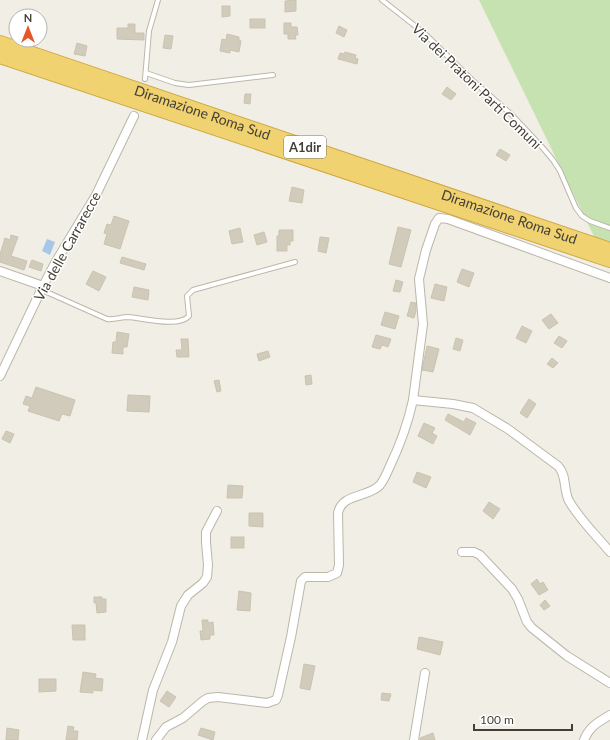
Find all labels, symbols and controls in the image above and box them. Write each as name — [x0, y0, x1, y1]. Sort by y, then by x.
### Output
north arrow — [8, 8, 48, 48]
text: N — [24, 11, 32, 24]
street label: Via dei Pratoni Parti Comuni — [409, 20, 545, 152]
street label: Diramazione Roma Sud — [133, 81, 273, 143]
road number: A1dir — [284, 136, 326, 158]
street label: Diramazione Roma Sud — [439, 185, 580, 247]
street label: Via delle Carrarecce — [30, 188, 104, 304]
scale bar — [474, 706, 572, 732]
text: 100 m — [480, 712, 514, 727]

